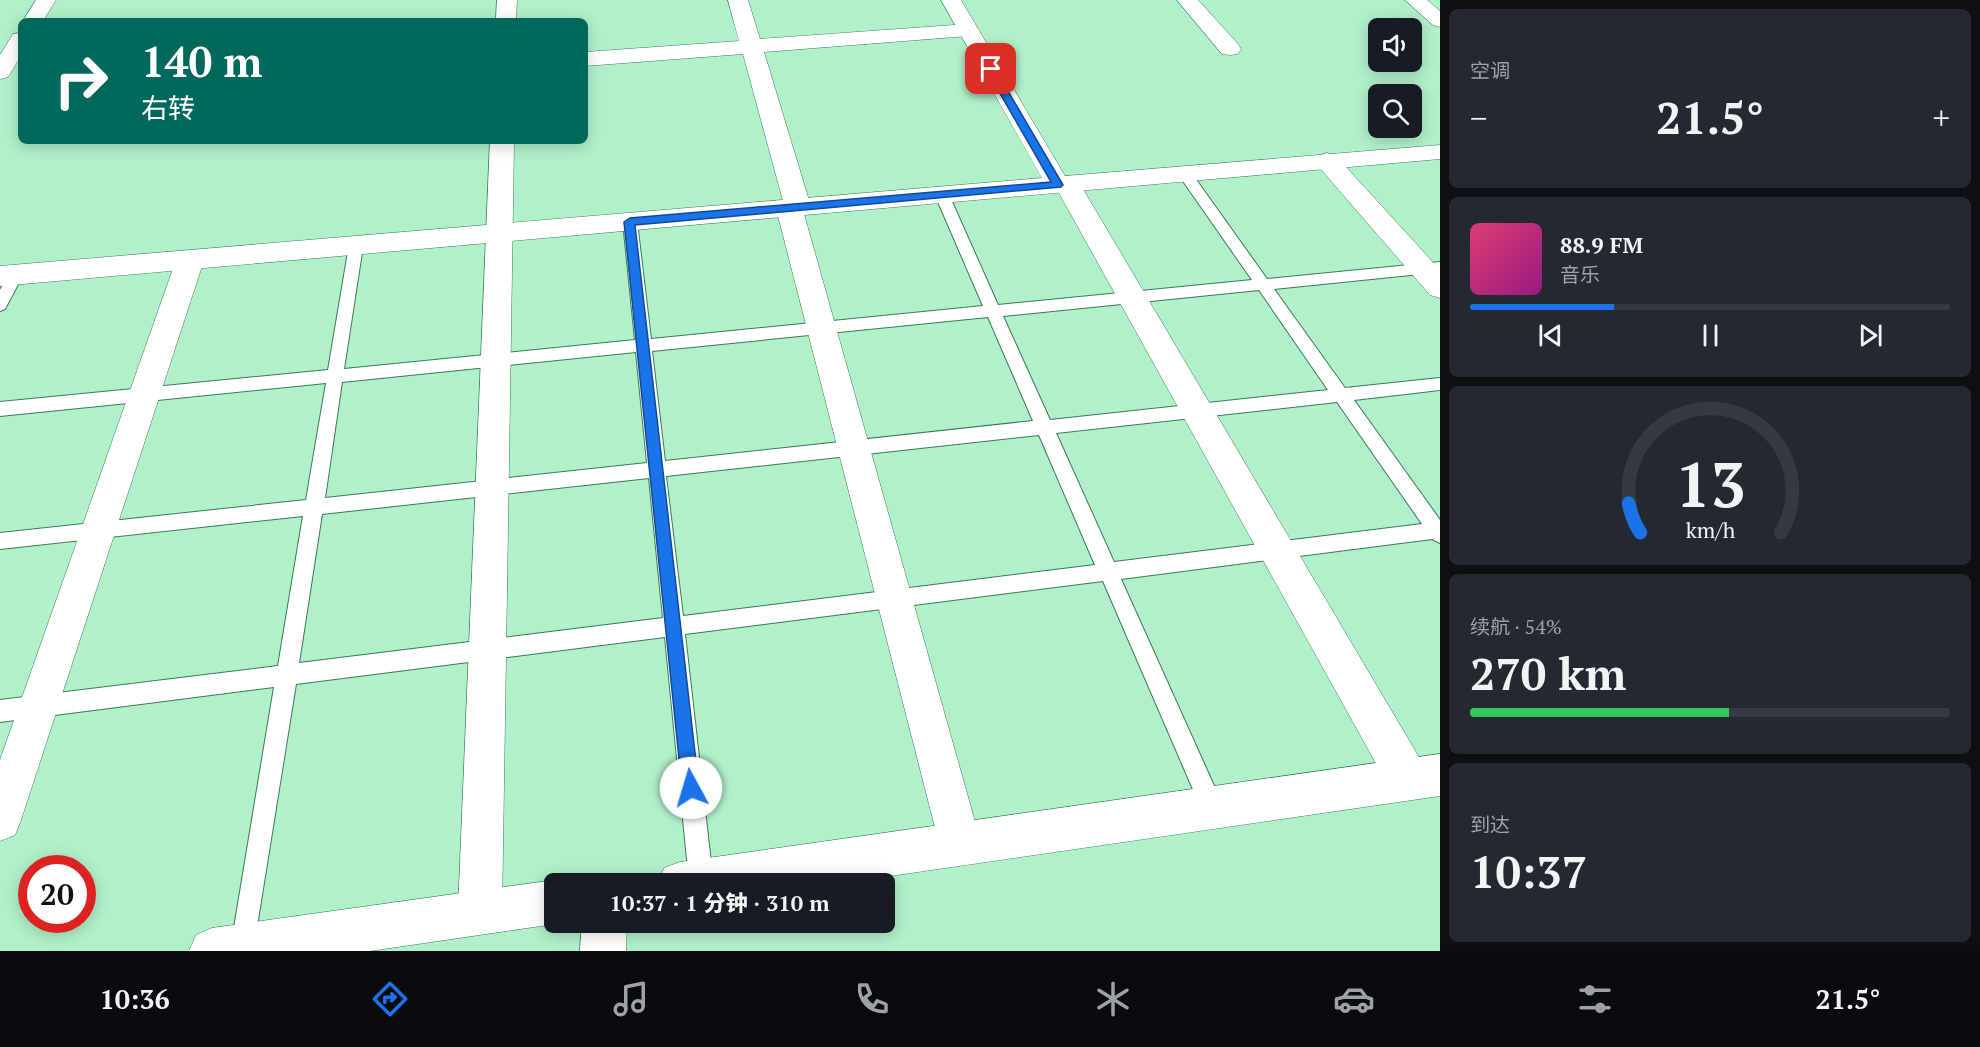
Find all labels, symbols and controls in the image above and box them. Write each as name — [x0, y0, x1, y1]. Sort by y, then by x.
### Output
map controls — [1368, 18, 1422, 138]
button: sound — [1368, 18, 1422, 72]
text: 140 m — [141, 33, 262, 89]
icon: right — [42, 42, 120, 120]
pin — [965, 43, 1016, 94]
icon: arrive — [974, 52, 1007, 85]
text: 空调 — [1470, 57, 1510, 84]
button: search — [1368, 84, 1422, 138]
text: 21.5° — [1656, 87, 1764, 147]
text: 右转 — [141, 90, 195, 126]
text: − — [1470, 96, 1488, 139]
text: + — [1932, 96, 1950, 139]
text: 88.9 FM — [1560, 230, 1643, 259]
text: 音乐 — [1560, 261, 1600, 288]
icon: previous — [1534, 319, 1567, 352]
icon: pause — [1694, 319, 1727, 352]
icon: next — [1854, 319, 1887, 352]
text: 13 — [1675, 442, 1745, 525]
text: km/h — [1685, 516, 1735, 544]
text: 续航 · 54% — [1470, 613, 1562, 640]
text: 270 km — [1470, 643, 1626, 703]
position arrow — [659, 756, 723, 820]
text: 到达 — [1470, 811, 1510, 838]
text: 10:37 — [1470, 841, 1587, 901]
speed limit sign: 20 — [18, 855, 96, 933]
text: 10:37 · 1 分钟 · 310 m — [610, 888, 829, 917]
icon: directions — [369, 978, 411, 1020]
icon: music — [610, 978, 652, 1020]
icon: phone — [851, 978, 893, 1020]
icon: climate — [1092, 978, 1134, 1020]
icon: car — [1333, 978, 1375, 1020]
icon: filters — [1574, 978, 1616, 1020]
text: 10:36 — [100, 981, 170, 1017]
text: 21.5° — [1815, 981, 1880, 1017]

